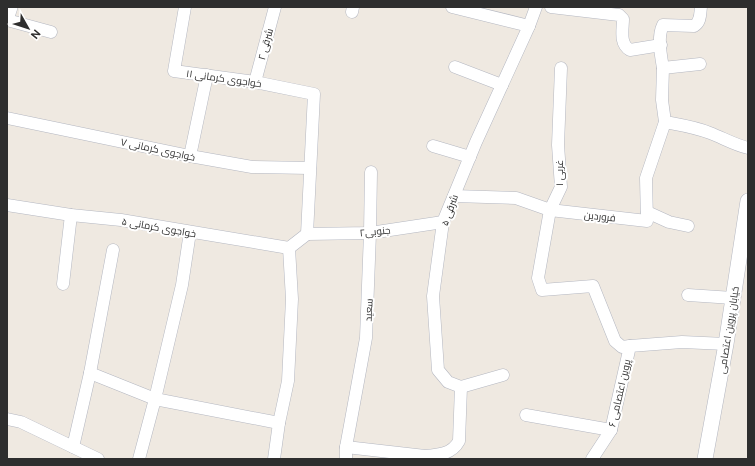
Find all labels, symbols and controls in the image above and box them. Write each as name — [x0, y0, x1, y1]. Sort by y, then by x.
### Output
north arrow — [8, 8, 48, 48]
text: N — [28, 27, 44, 42]
street label: شرقی ۲ — [255, 27, 276, 61]
street label: خواجوی کرمانی ۱۱ — [185, 67, 262, 90]
street label: خواجوی کرمانی ۷ — [119, 135, 196, 164]
street label: غربی ۱ — [553, 160, 566, 186]
street label: شرقی ۵ — [438, 193, 461, 227]
street label: فروردین — [584, 208, 616, 225]
street label: خواجوی کرمانی ۵ — [121, 215, 197, 240]
street label: جنوبی۲ — [359, 223, 391, 240]
street label: خیابان پروین اعتصامی — [715, 286, 742, 375]
street label: سعید — [361, 298, 376, 322]
street label: پروین اعتصامی ۶ — [605, 358, 634, 428]

